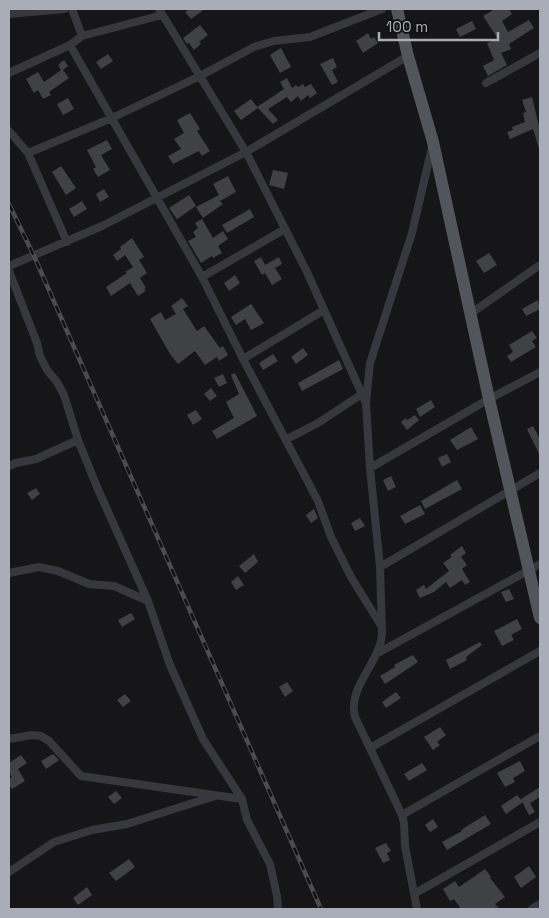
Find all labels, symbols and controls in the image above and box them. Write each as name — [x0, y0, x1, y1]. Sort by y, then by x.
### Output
scale bar — [379, 10, 498, 42]
text: 100 m — [386, 17, 428, 36]

